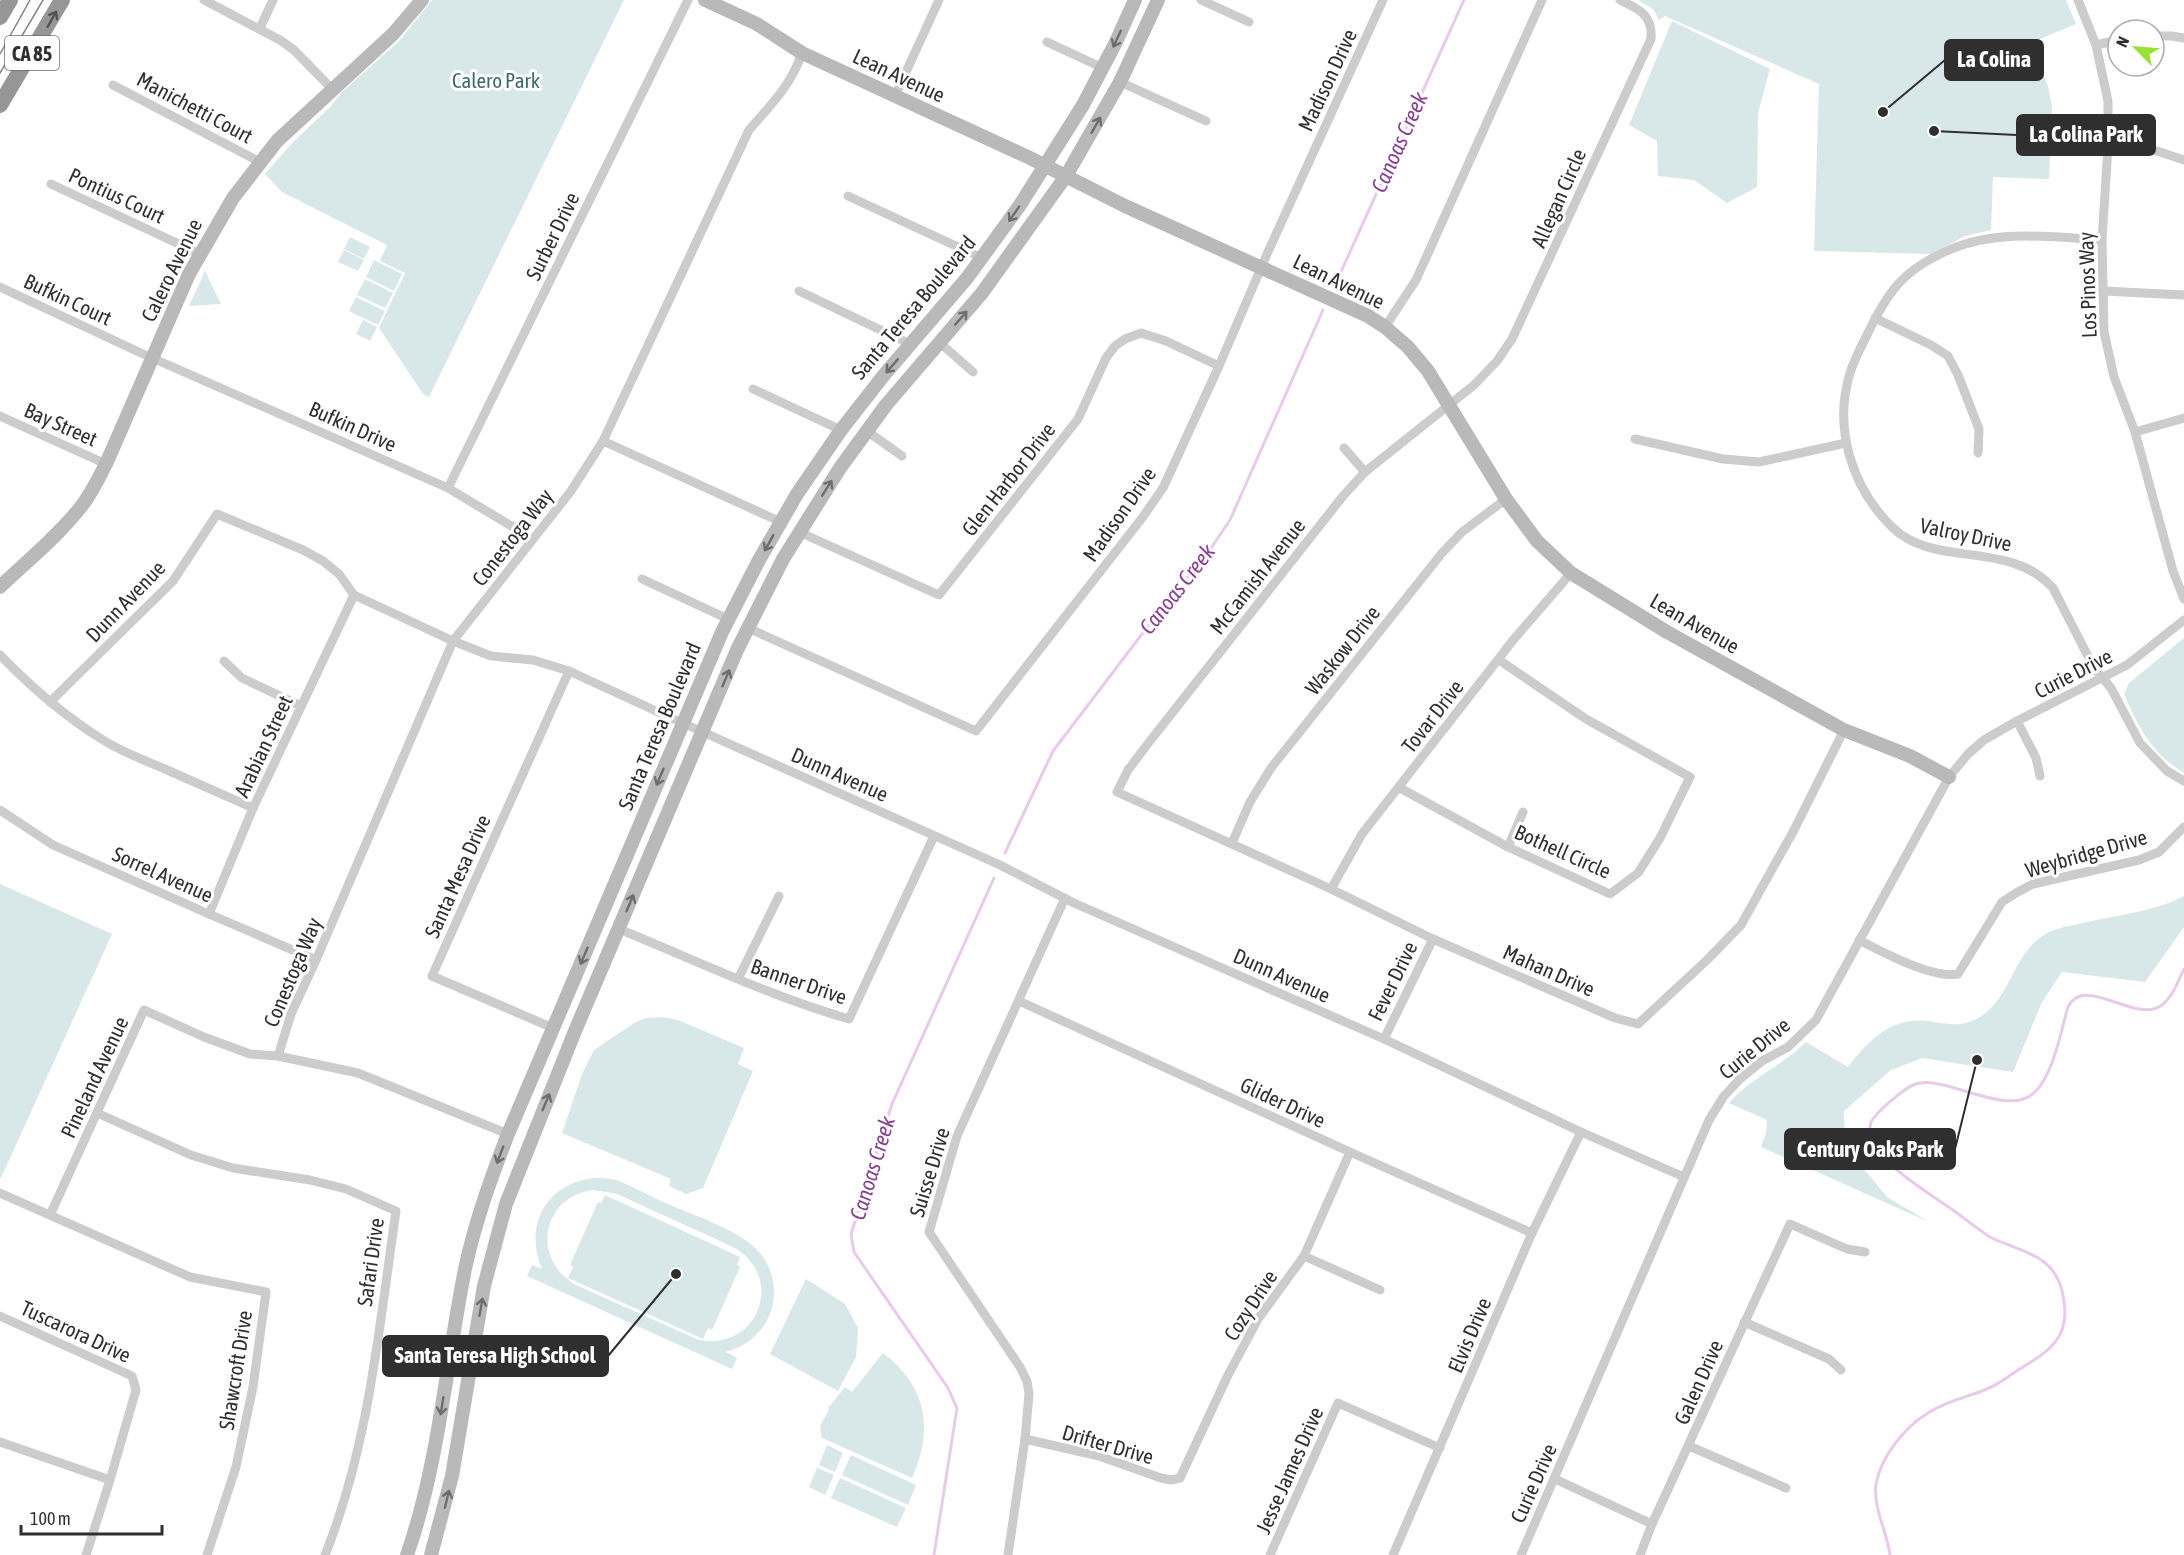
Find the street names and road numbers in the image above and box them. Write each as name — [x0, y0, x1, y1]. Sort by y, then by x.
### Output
street label: Madison Drive — [1293, 25, 1361, 135]
road number: CA 85 — [5, 36, 59, 70]
street label: Lean Avenue — [849, 43, 949, 107]
street label: Manichetti Court — [133, 66, 257, 148]
street label: Allegan Circle — [1526, 145, 1590, 251]
street label: Pontius Court — [65, 162, 169, 228]
street label: Surber Drive — [521, 188, 583, 284]
street label: Calero Avenue — [136, 215, 206, 325]
street label: Santa Teresa Boulevard — [846, 230, 980, 384]
street label: Los Pinos Way — [2073, 231, 2101, 339]
street label: Lean Avenue — [1289, 249, 1389, 313]
street label: Bufkin Court — [20, 268, 116, 330]
street label: Bufkin Drive — [306, 396, 400, 456]
street label: Bay Street — [21, 397, 101, 451]
street label: Glen Harbor Drive — [956, 418, 1060, 540]
street label: Madison Drive — [1078, 462, 1160, 566]
street label: Conestoga Way — [467, 483, 558, 590]
street label: Valroy Drive — [1918, 513, 2014, 555]
street label: McCamish Avenue — [1205, 514, 1309, 638]
street label: Dunn Avenue — [80, 556, 170, 646]
street label: Lean Avenue — [1646, 588, 1744, 658]
street label: Waskow Drive — [1300, 601, 1384, 699]
street label: Santa Teresa Boulevard — [613, 639, 705, 813]
street label: Curie Drive — [2030, 643, 2116, 703]
street label: Tovar Drive — [1396, 675, 1468, 757]
street label: Arabian Street — [229, 691, 297, 801]
street label: Dunn Avenue — [788, 742, 892, 806]
street label: Santa Mesa Drive — [419, 811, 495, 941]
street label: Bothell Circle — [1511, 819, 1615, 883]
street label: Weybridge Drive — [2022, 824, 2150, 882]
street label: Sorrel Avenue — [109, 841, 217, 907]
street label: Conestoga Way — [258, 913, 326, 1030]
street label: Fever Drive — [1363, 937, 1421, 1025]
street label: Mahan Drive — [1500, 939, 1598, 1001]
street label: Dunn Avenue — [1230, 943, 1334, 1007]
street label: Banner Drive — [748, 953, 850, 1009]
street label: Curie Drive — [1714, 1012, 1794, 1084]
street label: Pineland Avenue — [55, 1013, 133, 1141]
street label: Glider Drive — [1237, 1072, 1329, 1132]
street label: Suisse Drive — [904, 1125, 954, 1219]
street label: Safari Drive — [352, 1216, 388, 1308]
street label: Cozy Drive — [1218, 1265, 1282, 1345]
street label: Elvis Drive — [1443, 1294, 1495, 1376]
street label: Tuscarora Drive — [17, 1295, 135, 1367]
street label: Shawcroft Drive — [214, 1309, 256, 1431]
street label: Galen Drive — [1669, 1336, 1727, 1428]
street label: Jesse James Drive — [1250, 1403, 1328, 1537]
street label: Drifter Drive — [1060, 1420, 1156, 1468]
street label: Curie Drive — [1505, 1440, 1561, 1526]

